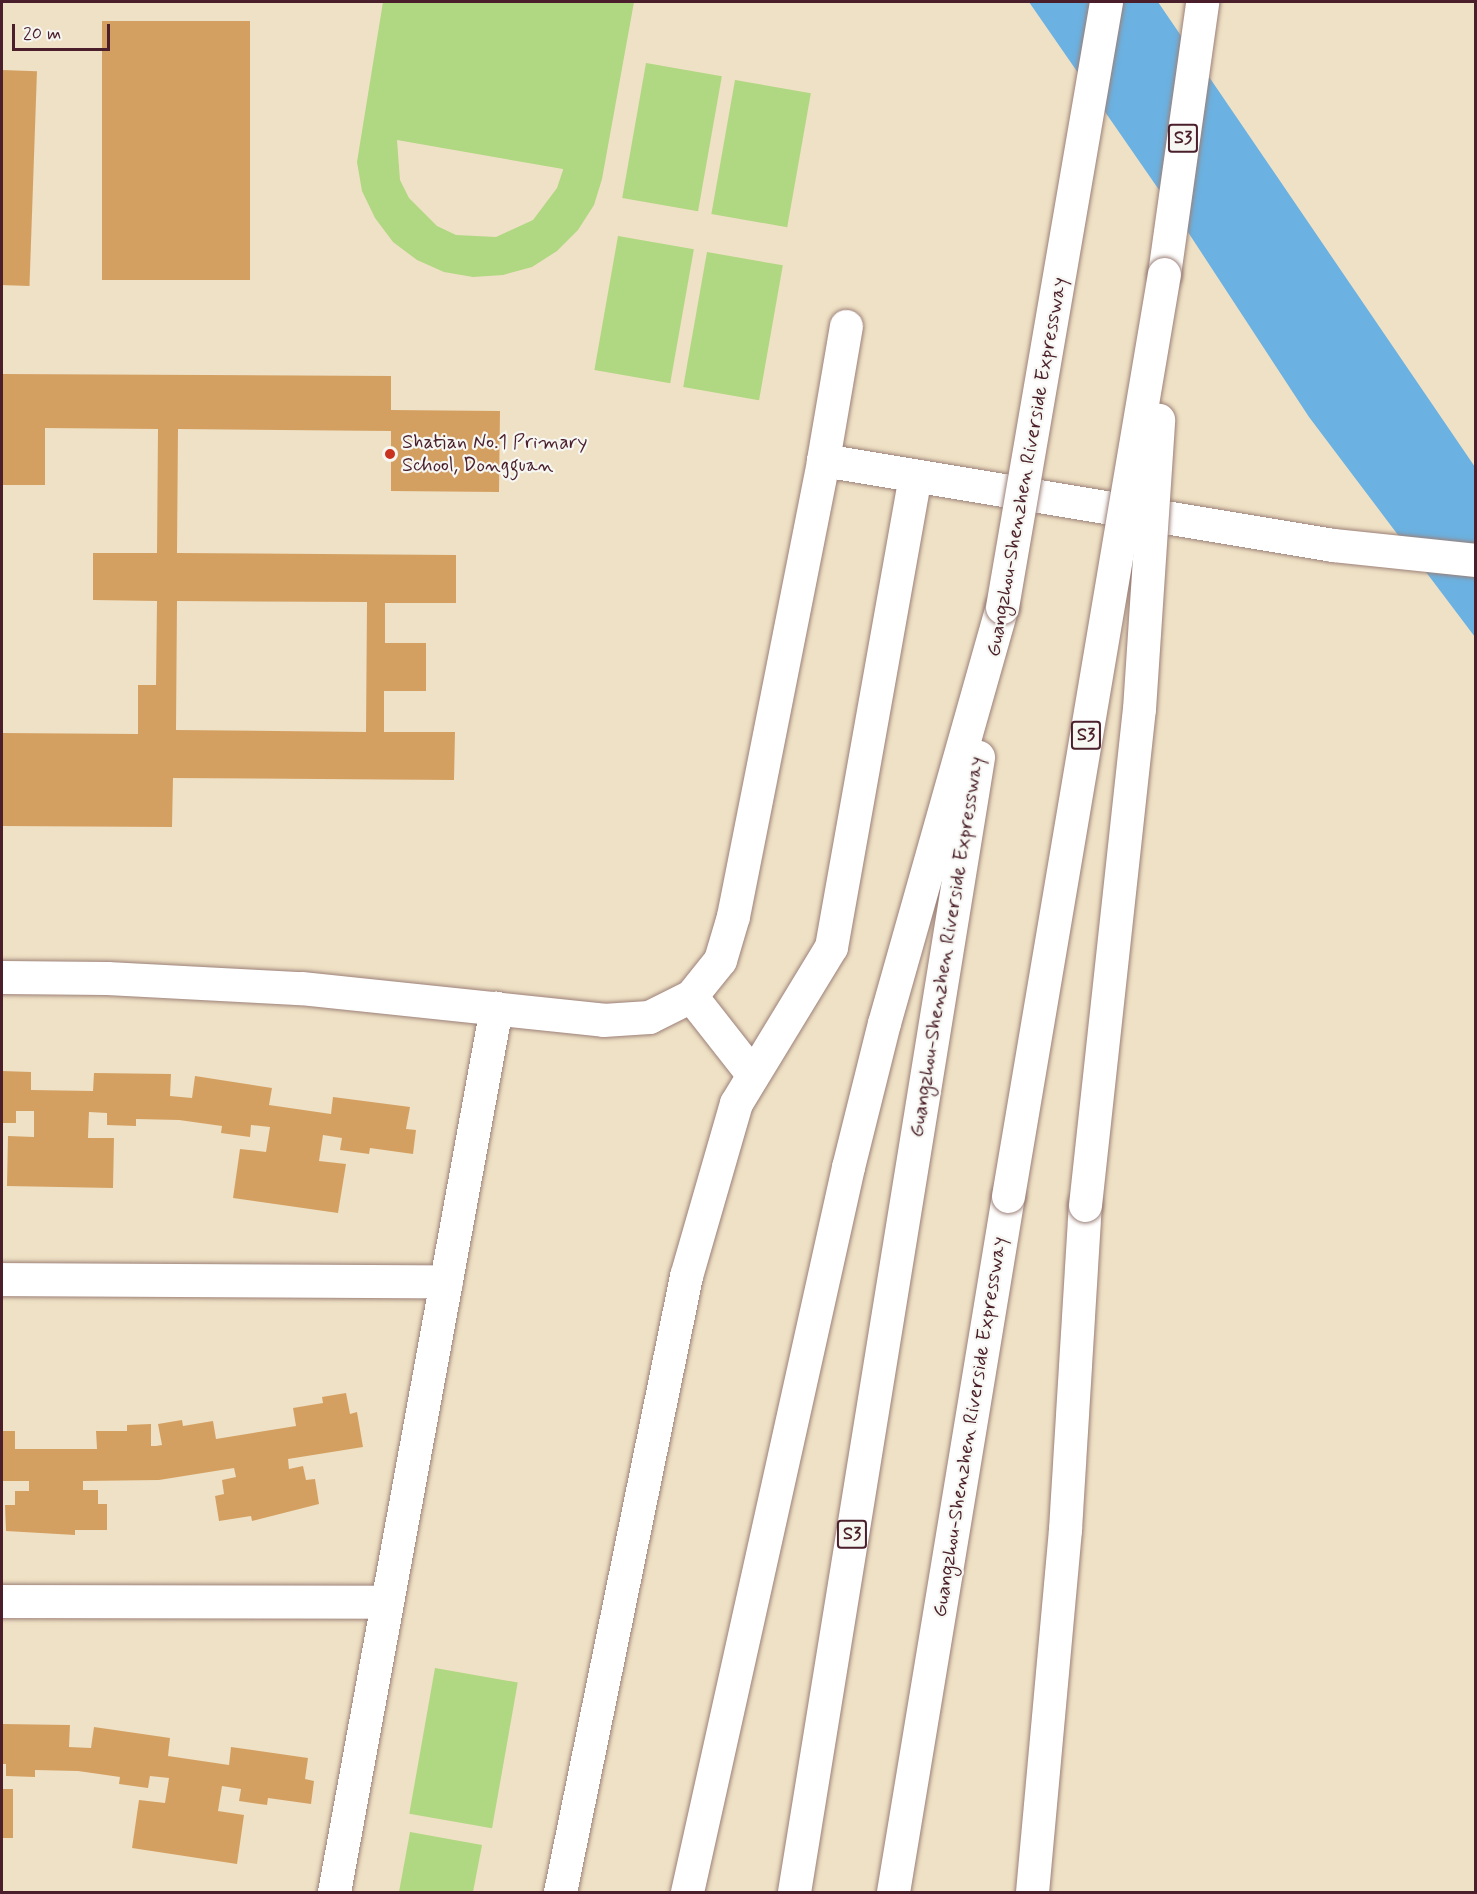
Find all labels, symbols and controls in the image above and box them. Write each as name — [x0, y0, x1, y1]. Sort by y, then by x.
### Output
scale bar — [15, 12, 112, 50]
text: 20 m — [23, 22, 61, 46]
road number: S3 — [1166, 123, 1200, 153]
street label: Guangzhou-Shenzhen Riverside Expressway — [982, 276, 1072, 658]
place label: Shatian No.1 Primary School, Dongguan — [402, 430, 587, 477]
marker: Shatian No.1 Primary School, Dongguan — [383, 447, 397, 461]
road number: S3 — [1070, 720, 1102, 750]
street label: Guangzhou-Shenzhen Riverside Expressway — [905, 755, 989, 1139]
street label: Guangzhou-Shenzhen Riverside Expressway — [928, 1235, 1012, 1619]
road number: S3 — [836, 1519, 868, 1549]

